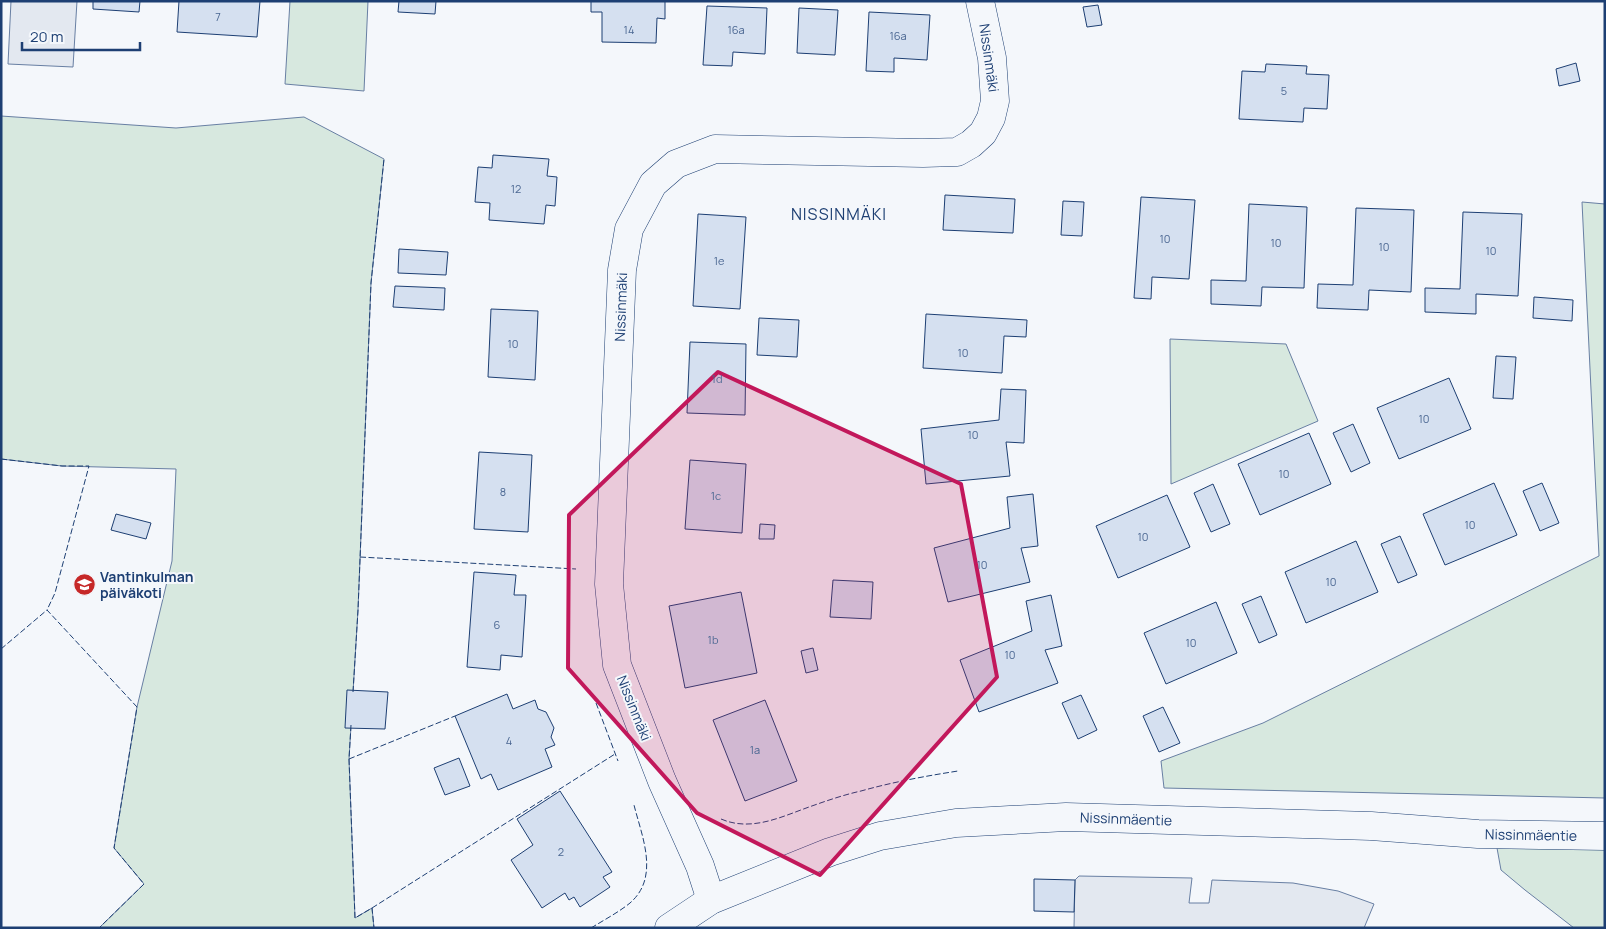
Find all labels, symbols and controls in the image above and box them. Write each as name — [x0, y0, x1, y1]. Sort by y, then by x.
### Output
house number: 7 — [215, 9, 221, 24]
scale bar — [22, 20, 140, 52]
house number: 14 — [624, 22, 634, 37]
house number: 16a — [727, 22, 745, 37]
street label: Nissinmäki — [975, 22, 1004, 93]
text: 20 m — [30, 26, 63, 47]
house number: 16a — [889, 28, 907, 43]
house number: 5 — [1281, 83, 1287, 98]
house number: 12 — [511, 181, 521, 196]
district label: NISSINMÄKI — [791, 203, 887, 225]
house number: 10 — [1159, 231, 1171, 246]
house number: 10 — [1270, 235, 1282, 250]
house number: 10 — [1378, 239, 1390, 254]
house number: 10 — [1485, 243, 1497, 258]
house number: 1e — [714, 253, 725, 268]
street label: Nissinmäki — [610, 272, 631, 342]
house number: 10 — [507, 336, 519, 351]
house number: 10 — [957, 345, 969, 360]
house number: 1d — [712, 371, 722, 386]
house number: 10 — [1418, 411, 1430, 426]
house number: 10 — [967, 427, 979, 442]
house number: 10 — [1278, 466, 1290, 481]
house number: 8 — [500, 484, 506, 499]
house number: 1c — [711, 488, 721, 503]
house number: 10 — [1464, 517, 1476, 532]
house number: 10 — [1137, 529, 1149, 544]
house number: 10 — [976, 557, 988, 572]
place label: Vantinkulman päiväkoti — [100, 567, 194, 602]
school or university icon: Vantinkulman päiväkoti — [72, 573, 96, 597]
house number: 10 — [1325, 574, 1337, 589]
house number: 6 — [494, 617, 501, 632]
house number: 1b — [708, 632, 719, 647]
house number: 10 — [1185, 635, 1197, 650]
house number: 10 — [1004, 647, 1016, 662]
street label: Nissinmäki — [613, 672, 656, 743]
house number: 4 — [506, 733, 512, 748]
house number: 1a — [750, 742, 760, 757]
street label: Nissinmäentie — [1080, 807, 1172, 830]
street label: Nissinmäentie — [1485, 824, 1577, 845]
house number: 2 — [558, 844, 564, 859]

